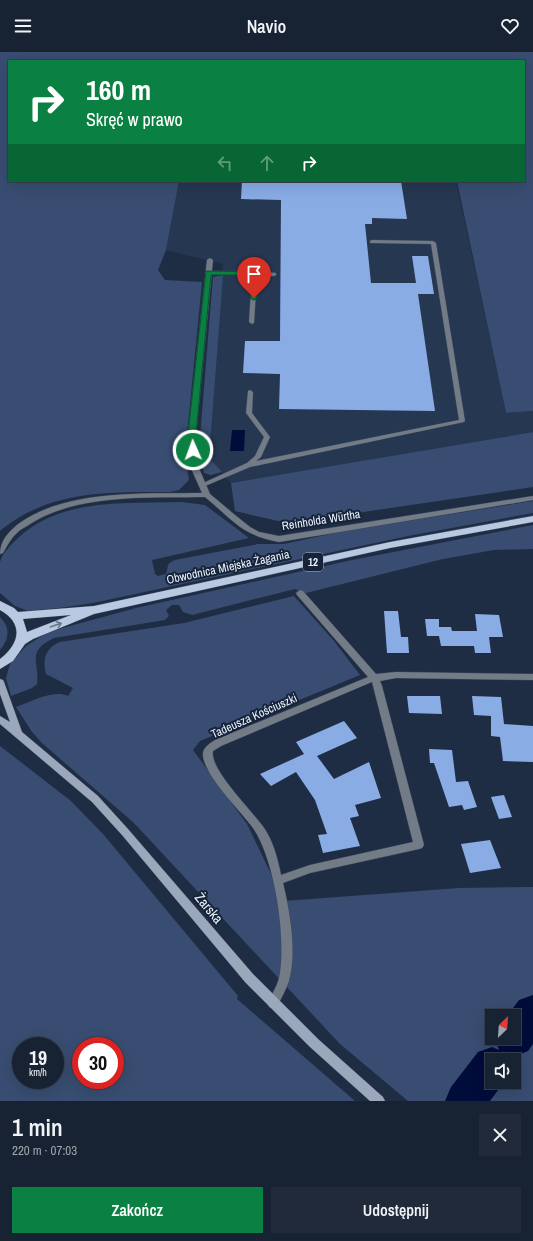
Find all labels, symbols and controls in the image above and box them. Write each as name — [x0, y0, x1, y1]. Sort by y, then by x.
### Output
text: Navio — [247, 14, 286, 39]
icon: menu — [12, 15, 34, 37]
icon: heart — [499, 15, 521, 37]
text: 160 m — [86, 71, 151, 109]
icon: right — [20, 76, 72, 128]
text: Skręć w prawo — [86, 107, 183, 132]
icon: left — [214, 152, 236, 174]
icon: ahead — [256, 152, 278, 174]
icon: right — [298, 152, 320, 174]
pin — [237, 257, 271, 298]
icon: arrive — [243, 263, 265, 285]
position arrow — [172, 429, 214, 471]
street label: Reinholda Würtha — [281, 506, 362, 534]
street label: Obwodnica Miejska Żagania — [165, 546, 291, 588]
road number: 12 — [303, 553, 323, 571]
one-way arrow — [50, 621, 62, 629]
street label: Tadeusza Kościuszki — [208, 690, 300, 742]
street label: Żarska — [191, 889, 228, 928]
north arrow — [485, 1009, 521, 1045]
map controls — [485, 1009, 521, 1089]
speed limit sign: 30 — [72, 1037, 124, 1089]
text: 19 — [29, 1044, 47, 1071]
button: sound — [485, 1053, 521, 1089]
text: km/h — [29, 1066, 47, 1079]
text: 1 min — [12, 1111, 63, 1143]
button: close — [479, 1114, 521, 1156]
text: 220 m · 07:03 — [12, 1142, 77, 1159]
button: Zakończ — [12, 1187, 263, 1233]
button: Udostępnij — [271, 1187, 521, 1233]

